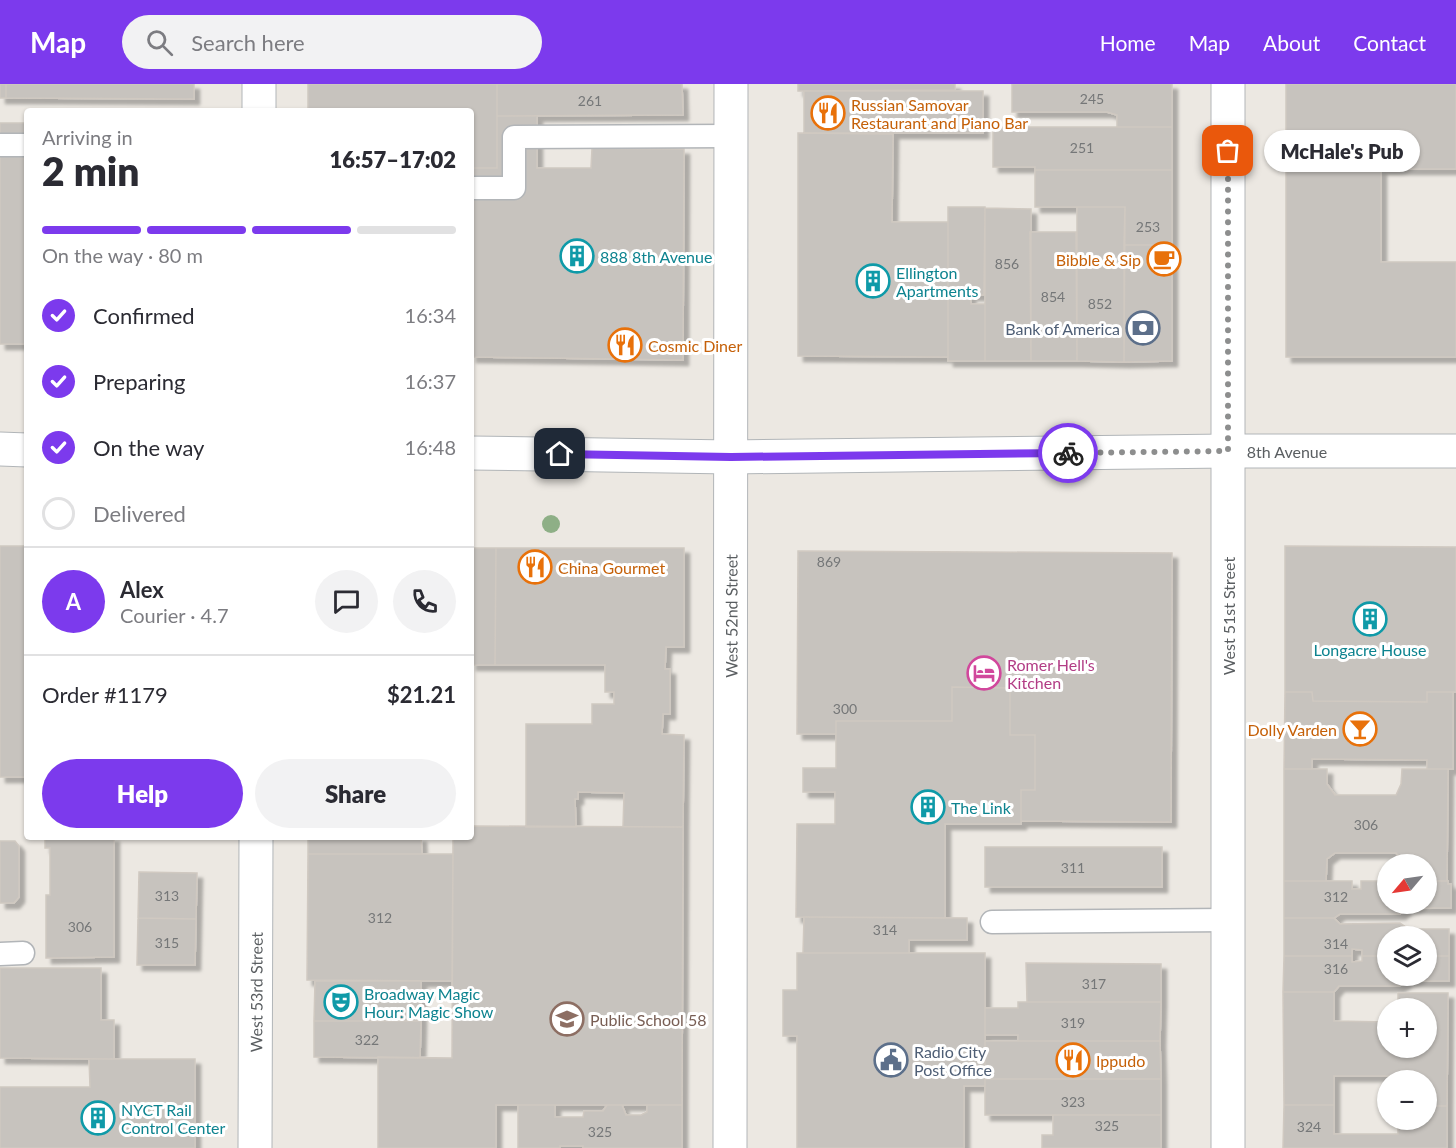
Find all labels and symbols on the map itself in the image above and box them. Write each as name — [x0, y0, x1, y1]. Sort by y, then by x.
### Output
house number: 245 — [1080, 90, 1104, 107]
house number: 261 — [578, 92, 602, 109]
restaurant icon: Russian Samovar Restaurant and Piano Bar — [810, 95, 846, 131]
place label: Russian Samovar Restaurant and Piano Bar — [851, 95, 1028, 132]
pin — [1202, 125, 1253, 176]
callout: McHale's Pub — [1264, 130, 1420, 172]
house number: 251 — [1070, 139, 1094, 156]
house number: 253 — [1136, 218, 1160, 235]
building icon: 888 8th Avenue — [559, 238, 595, 274]
cafe icon: Bibble & Sip — [1146, 241, 1182, 277]
place label: 888 8th Avenue — [600, 247, 712, 266]
place label: Bibble & Sip — [1056, 250, 1141, 269]
house number: 856 — [995, 255, 1019, 272]
building icon: Ellington Apartments — [855, 263, 891, 299]
place label: Ellington Apartments — [896, 263, 978, 300]
house number: 854 — [1041, 288, 1065, 305]
house number: 852 — [1088, 295, 1112, 312]
bank icon: Bank of America — [1125, 310, 1161, 346]
place label: Bank of America — [1005, 319, 1120, 338]
restaurant icon: Cosmic Diner — [607, 327, 643, 363]
place label: Cosmic Diner — [648, 336, 742, 355]
courier — [1038, 423, 1098, 483]
pin — [534, 428, 585, 479]
street label: 8th Avenue — [1247, 442, 1327, 461]
restaurant icon: China Gourmet — [517, 549, 553, 585]
house number: 869 — [817, 553, 841, 570]
street label: West 52nd Street — [721, 554, 740, 678]
street label: West 51st Street — [1219, 557, 1238, 675]
place label: China Gourmet — [558, 558, 665, 577]
building icon: Longacre House — [1352, 601, 1388, 637]
place label: Longacre House — [1314, 640, 1426, 659]
hotel icon: Romer Hell's Kitchen — [966, 655, 1002, 691]
place label: Romer Hell's Kitchen — [1007, 655, 1095, 692]
house number: 300 — [833, 700, 857, 717]
bar icon: Dolly Varden — [1342, 711, 1378, 747]
place label: Dolly Varden — [1247, 720, 1337, 739]
building icon: The Link — [910, 789, 946, 825]
place label: The Link — [951, 798, 1012, 817]
house number: 306 — [1354, 816, 1378, 833]
north arrow — [1377, 854, 1437, 914]
house number: 311 — [1061, 859, 1085, 876]
house number: 313 — [155, 887, 179, 904]
house number: 312 — [1324, 888, 1348, 905]
house number: 312 — [368, 909, 392, 926]
house number: 306 — [68, 918, 92, 935]
house number: 314 — [873, 921, 897, 938]
street label: West 53rd Street — [246, 932, 265, 1052]
house number: 315 — [155, 934, 179, 951]
house number: 314 — [1324, 935, 1348, 952]
house number: 316 — [1324, 960, 1348, 977]
house number: 317 — [1082, 975, 1106, 992]
theatre icon: Broadway Magic Hour: Magic Show — [323, 984, 359, 1020]
place label: Broadway Magic Hour: Magic Show — [364, 984, 494, 1021]
school or university icon: Public School 58 — [549, 1001, 585, 1037]
place label: Public School 58 — [590, 1010, 707, 1029]
house number: 319 — [1061, 1014, 1085, 1031]
house number: 322 — [355, 1031, 379, 1048]
public building icon: Radio City Post Office — [873, 1042, 909, 1078]
place label: Radio City Post Office — [914, 1042, 992, 1079]
restaurant icon: Ippudo — [1055, 1042, 1091, 1078]
place label: Ippudo — [1096, 1051, 1145, 1070]
house number: 323 — [1061, 1093, 1085, 1110]
building icon: NYCT Rail Control Center — [80, 1100, 116, 1136]
place label: NYCT Rail Control Center — [121, 1100, 226, 1137]
house number: 325 — [1095, 1117, 1119, 1134]
house number: 324 — [1297, 1118, 1321, 1135]
house number: 325 — [588, 1123, 612, 1140]

